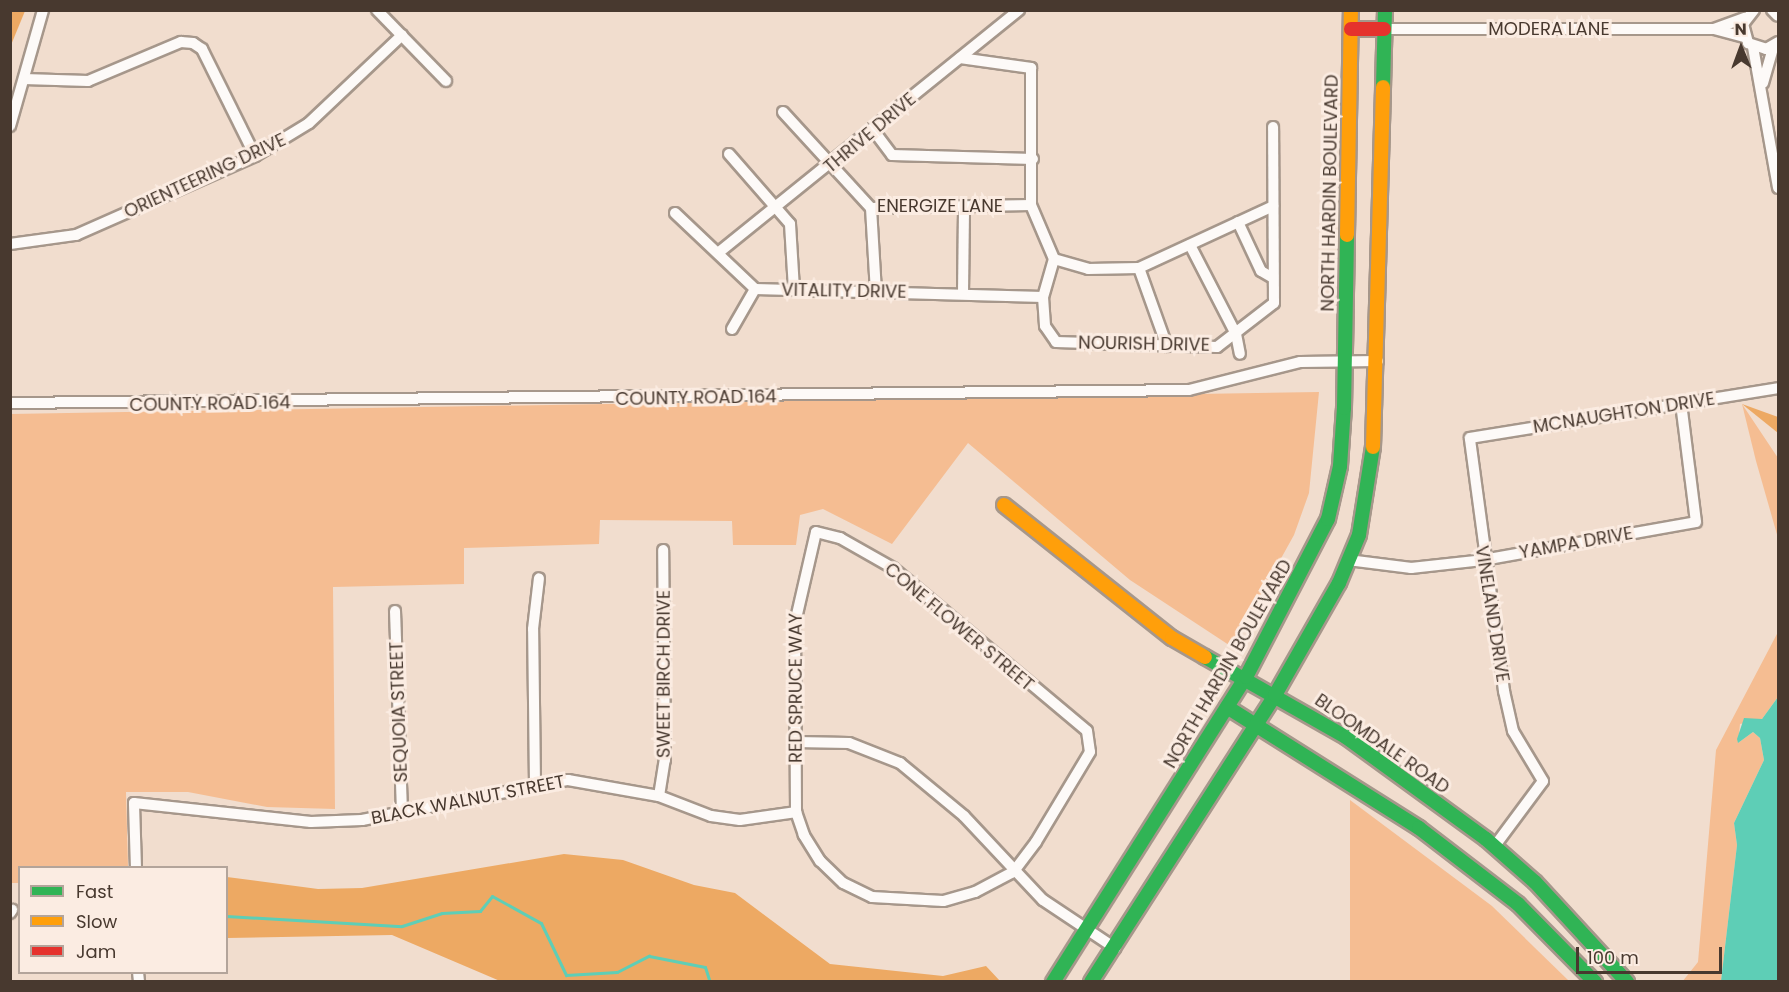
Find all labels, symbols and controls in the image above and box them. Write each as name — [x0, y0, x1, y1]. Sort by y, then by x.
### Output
street label: MODERA LANE — [1488, 18, 1610, 40]
north arrow — [1711, 18, 1771, 78]
text: N — [1734, 18, 1747, 41]
street label: NORTH HARDIN BOULEVARD — [1317, 74, 1343, 312]
street label: THRIVE DRIVE — [820, 88, 920, 178]
street label: ORIENTEERING DRIVE — [121, 129, 289, 223]
street label: ENERGIZE LANE — [877, 195, 1003, 217]
street label: VITALITY DRIVE — [781, 279, 907, 303]
street label: NOURISH DRIVE — [1078, 332, 1210, 356]
street label: COUNTY ROAD 164 — [615, 386, 777, 410]
street label: MCNAUGHTON DRIVE — [1532, 388, 1716, 438]
street label: COUNTY ROAD 164 — [129, 392, 291, 416]
street label: YAMPA DRIVE — [1517, 522, 1635, 564]
street label: VINELAND DRIVE — [1471, 544, 1513, 684]
street label: NORTH HARDIN BOULEVARD — [1159, 556, 1297, 772]
street label: CONE FLOWER STREET — [880, 558, 1038, 696]
street label: SWEET BIRCH DRIVE — [653, 590, 675, 758]
street label: RED SPRUCE WAY — [785, 613, 807, 763]
street label: SEQUOIA STREET — [386, 641, 412, 783]
street label: BLOOMDALE ROAD — [1311, 689, 1453, 799]
street label: BLACK WALNUT STREET — [369, 771, 567, 829]
legend — [18, 866, 228, 974]
text: Fast — [76, 879, 113, 904]
text: Slow — [76, 909, 117, 934]
scale bar — [1579, 935, 1724, 973]
text: Jam — [76, 939, 116, 964]
text: 100 m — [1587, 945, 1639, 970]

